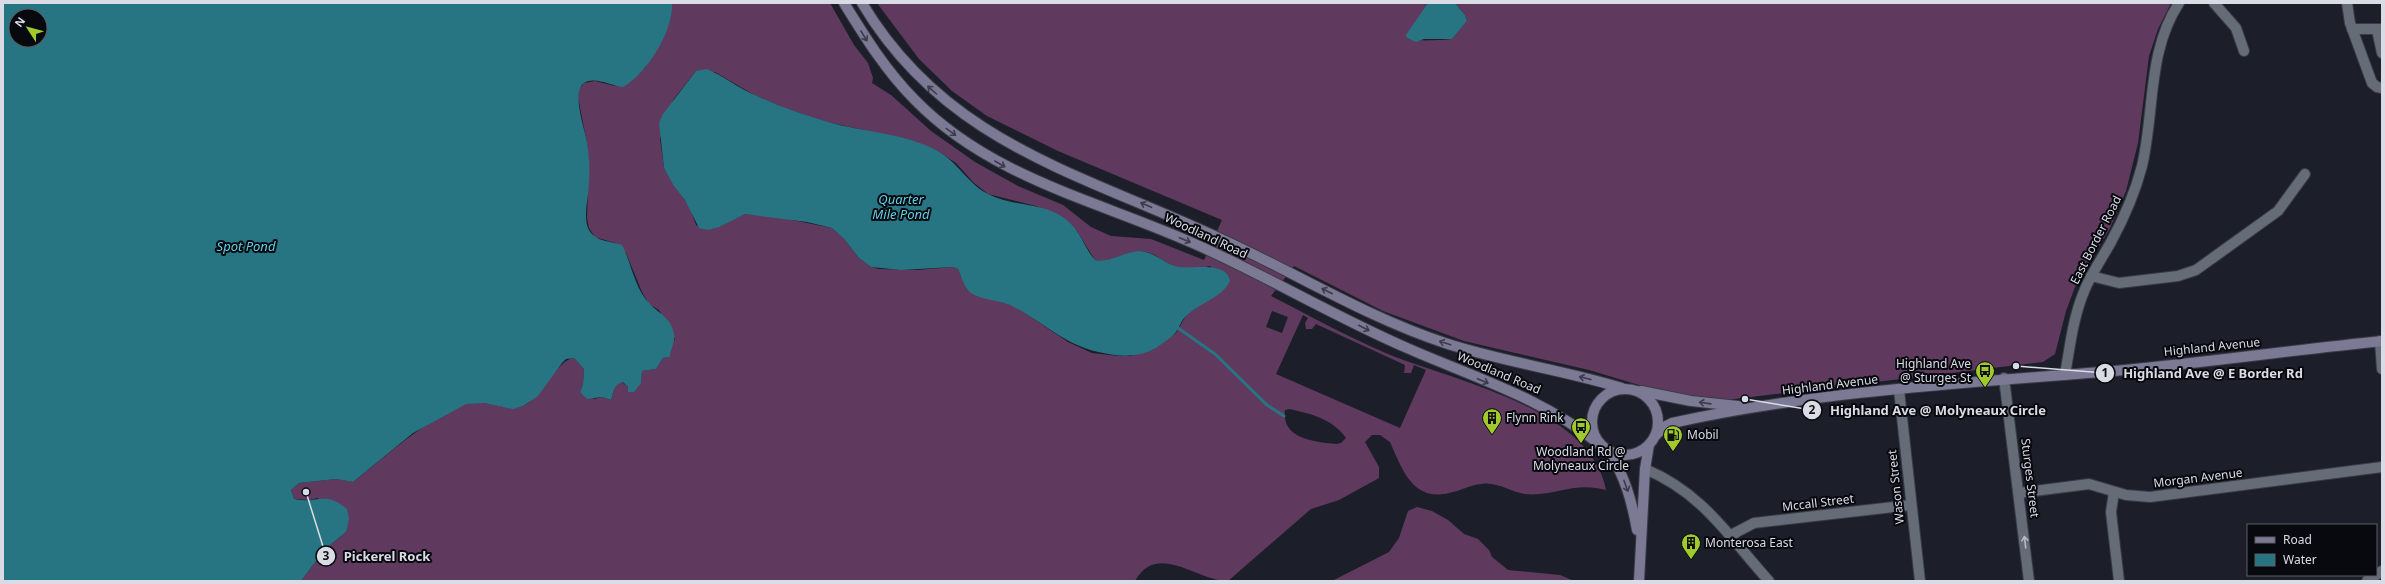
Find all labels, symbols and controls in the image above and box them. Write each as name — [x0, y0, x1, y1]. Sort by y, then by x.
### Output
north arrow — [8, 8, 48, 48]
text: N — [11, 14, 28, 30]
one-way arrow — [861, 30, 869, 42]
one-way arrow — [927, 86, 937, 95]
one-way arrow — [945, 128, 956, 136]
one-way arrow — [994, 160, 1006, 168]
water label: Quarter Mile Pond — [872, 190, 930, 223]
street label: East Border Road — [2066, 192, 2125, 287]
one-way arrow — [1140, 201, 1152, 209]
street label: Woodland Road — [1162, 209, 1250, 262]
water label: Spot Pond — [217, 237, 276, 255]
one-way arrow — [1179, 237, 1191, 244]
one-way arrow — [1321, 286, 1333, 294]
one-way arrow — [1358, 325, 1370, 332]
street label: Highland Avenue — [2163, 333, 2261, 360]
one-way arrow — [1439, 339, 1452, 346]
street label: Woodland Road — [1455, 347, 1544, 398]
place label: Highland Ave @ Sturges St — [1896, 355, 1972, 386]
bus stop icon: Highland Ave @ Sturges St — [1974, 360, 1996, 388]
callout: Highland Ave @ E Border Rd — [2095, 361, 2311, 386]
text: 1 — [2102, 364, 2108, 381]
text: Highland Ave @ E Border Rd — [2123, 364, 2303, 382]
street label: Highland Avenue — [1781, 370, 1879, 399]
one-way arrow — [1579, 373, 1592, 381]
one-way arrow — [1477, 377, 1489, 385]
callout: Highland Ave @ Molyneaux Circle — [1802, 398, 2054, 423]
one-way arrow — [1699, 399, 1712, 407]
text: 2 — [1809, 401, 1816, 418]
text: Highland Ave @ Molyneaux Circle — [1830, 401, 2046, 419]
building icon: Flynn Rink — [1481, 407, 1503, 435]
place label: Flynn Rink — [1506, 409, 1564, 426]
bus stop icon: Woodland Rd @ Molyneaux Circle — [1570, 416, 1592, 444]
fuel station icon: Mobil — [1662, 424, 1684, 452]
place label: Mobil — [1687, 426, 1719, 443]
street label: Sturges Street — [2017, 437, 2044, 519]
place label: Woodland Rd @ Molyneaux Circle — [1533, 443, 1629, 474]
street label: Wason Street — [1883, 448, 1908, 525]
street label: Morgan Avenue — [2152, 464, 2244, 491]
one-way arrow — [1623, 480, 1631, 492]
street label: Mccall Street — [1781, 490, 1855, 515]
legend — [2247, 524, 2377, 576]
text: Road — [2283, 531, 2312, 548]
building icon: Monterosa East — [1680, 532, 1702, 560]
place label: Monterosa East — [1705, 534, 1793, 551]
one-way arrow — [2021, 536, 2029, 549]
callout: Pickerel Rock — [316, 543, 438, 568]
text: 3 — [323, 547, 330, 564]
text: Pickerel Rock — [344, 547, 431, 565]
text: Water — [2283, 551, 2317, 568]

